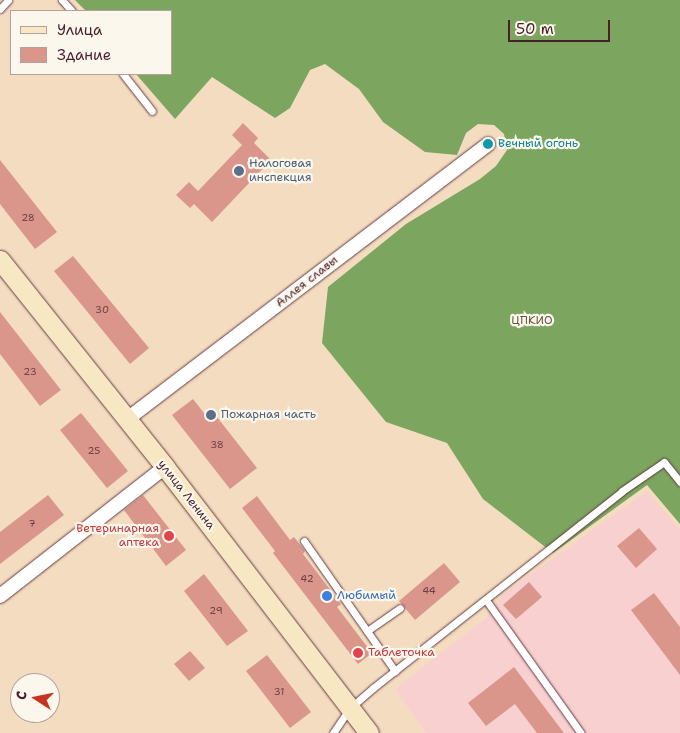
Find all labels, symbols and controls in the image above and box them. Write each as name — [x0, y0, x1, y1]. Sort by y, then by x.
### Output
legend — [10, 10, 172, 75]
scale bar — [510, 10, 612, 42]
text: 50 m — [516, 19, 554, 39]
text: Улица — [57, 20, 102, 40]
text: Здание — [57, 45, 111, 65]
place label: Вечный огонь — [498, 137, 578, 151]
marker: Вечный огонь — [482, 138, 494, 150]
place label: Налоговая инспекция — [249, 157, 311, 185]
marker: Налоговая инспекция — [233, 165, 245, 177]
house number: 28 — [21, 212, 35, 224]
street label: Аллея славы — [273, 253, 341, 311]
house number: 30 — [95, 304, 109, 316]
park label: ЦПКИО — [511, 314, 553, 328]
house number: 23 — [23, 366, 37, 378]
place label: Пожарная часть — [221, 408, 316, 422]
marker: Пожарная часть — [205, 409, 217, 421]
house number: 38 — [210, 439, 224, 451]
house number: 25 — [88, 445, 100, 457]
street label: улица Ленина — [154, 457, 218, 533]
house number: 7 — [29, 518, 35, 530]
place label: Ветеринарная аптека — [76, 522, 159, 550]
marker: Ветеринарная аптека — [163, 530, 175, 542]
house number: 42 — [300, 573, 314, 585]
house number: 44 — [422, 585, 436, 597]
place label: Любимый — [337, 589, 396, 603]
marker: Любимый — [321, 590, 333, 602]
house number: 29 — [209, 605, 223, 617]
place label: Таблеточка — [368, 646, 435, 660]
marker: Таблеточка — [352, 647, 364, 659]
north arrow — [10, 673, 60, 723]
house number: 31 — [274, 686, 284, 698]
text: С — [12, 689, 31, 701]

